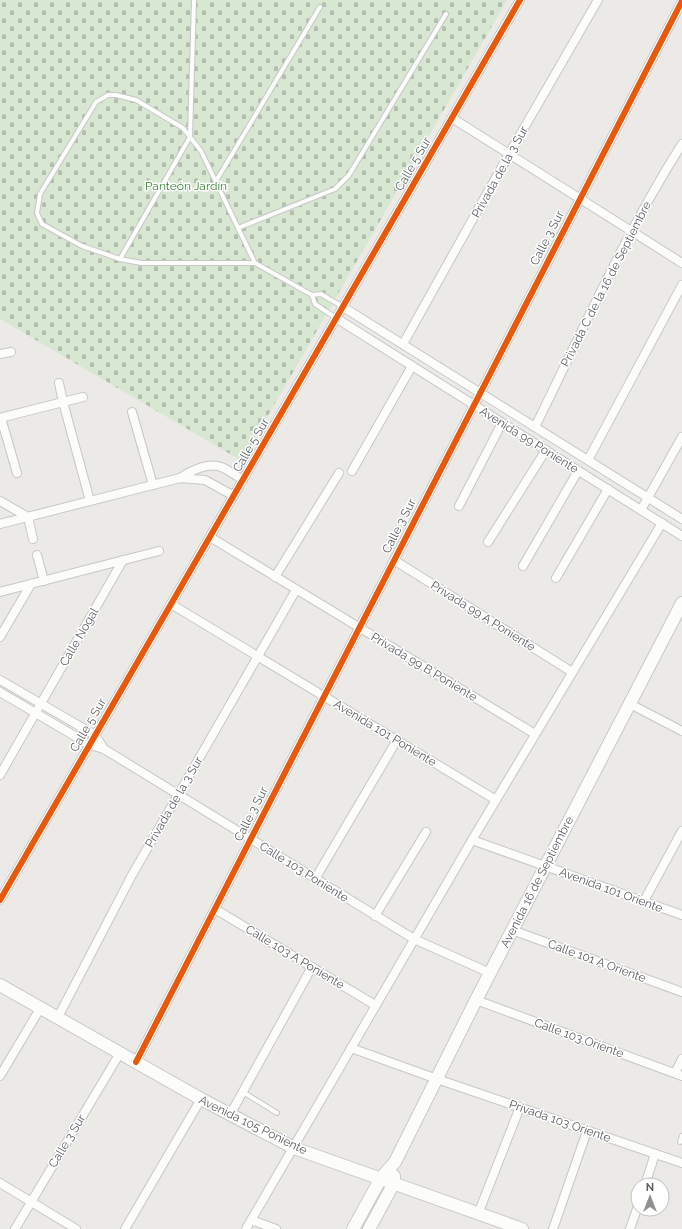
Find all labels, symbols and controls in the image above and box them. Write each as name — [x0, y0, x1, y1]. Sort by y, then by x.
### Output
street label: Privada de la 3 Sur — [469, 123, 531, 220]
street label: Calle 5 Sur — [392, 134, 434, 193]
park label: Panteón Jardín — [145, 179, 227, 193]
street label: Privada C de la 16 de Septiembre — [558, 199, 654, 369]
street label: Calle 3 Sur — [527, 208, 567, 268]
street label: Avenida 99 Poniente — [477, 404, 581, 476]
street label: Calle 5 Sur — [230, 415, 272, 474]
street label: Calle 3 Sur — [379, 496, 419, 556]
street label: Privada 99 A Poniente — [428, 578, 538, 654]
street label: Calle Nogal — [57, 605, 102, 669]
street label: Privada 99 B Poniente — [368, 630, 480, 704]
street label: Calle 5 Sur — [67, 695, 109, 754]
street label: Avenida 101 Poniente — [331, 697, 439, 769]
street label: Privada de la 3 Sur — [142, 753, 206, 850]
street label: Calle 3 Sur — [231, 784, 271, 844]
street label: Avenida 16 de Septiembre — [498, 814, 576, 950]
street label: Calle 103 Poniente — [257, 839, 351, 905]
street label: Avenida 101 Oriente — [557, 865, 665, 915]
street label: Calle 103 A Poniente — [243, 922, 347, 992]
street label: Calle 101 A Oriente — [546, 937, 648, 985]
street label: Calle 103 Oriente — [532, 1015, 626, 1061]
street label: Avenida 105 Poniente — [197, 1093, 309, 1157]
street label: Privada 103 Oriente — [507, 1097, 613, 1145]
street label: Calle 3 Sur — [46, 1111, 89, 1170]
north arrow — [630, 1177, 670, 1217]
text: N — [646, 1181, 654, 1194]

